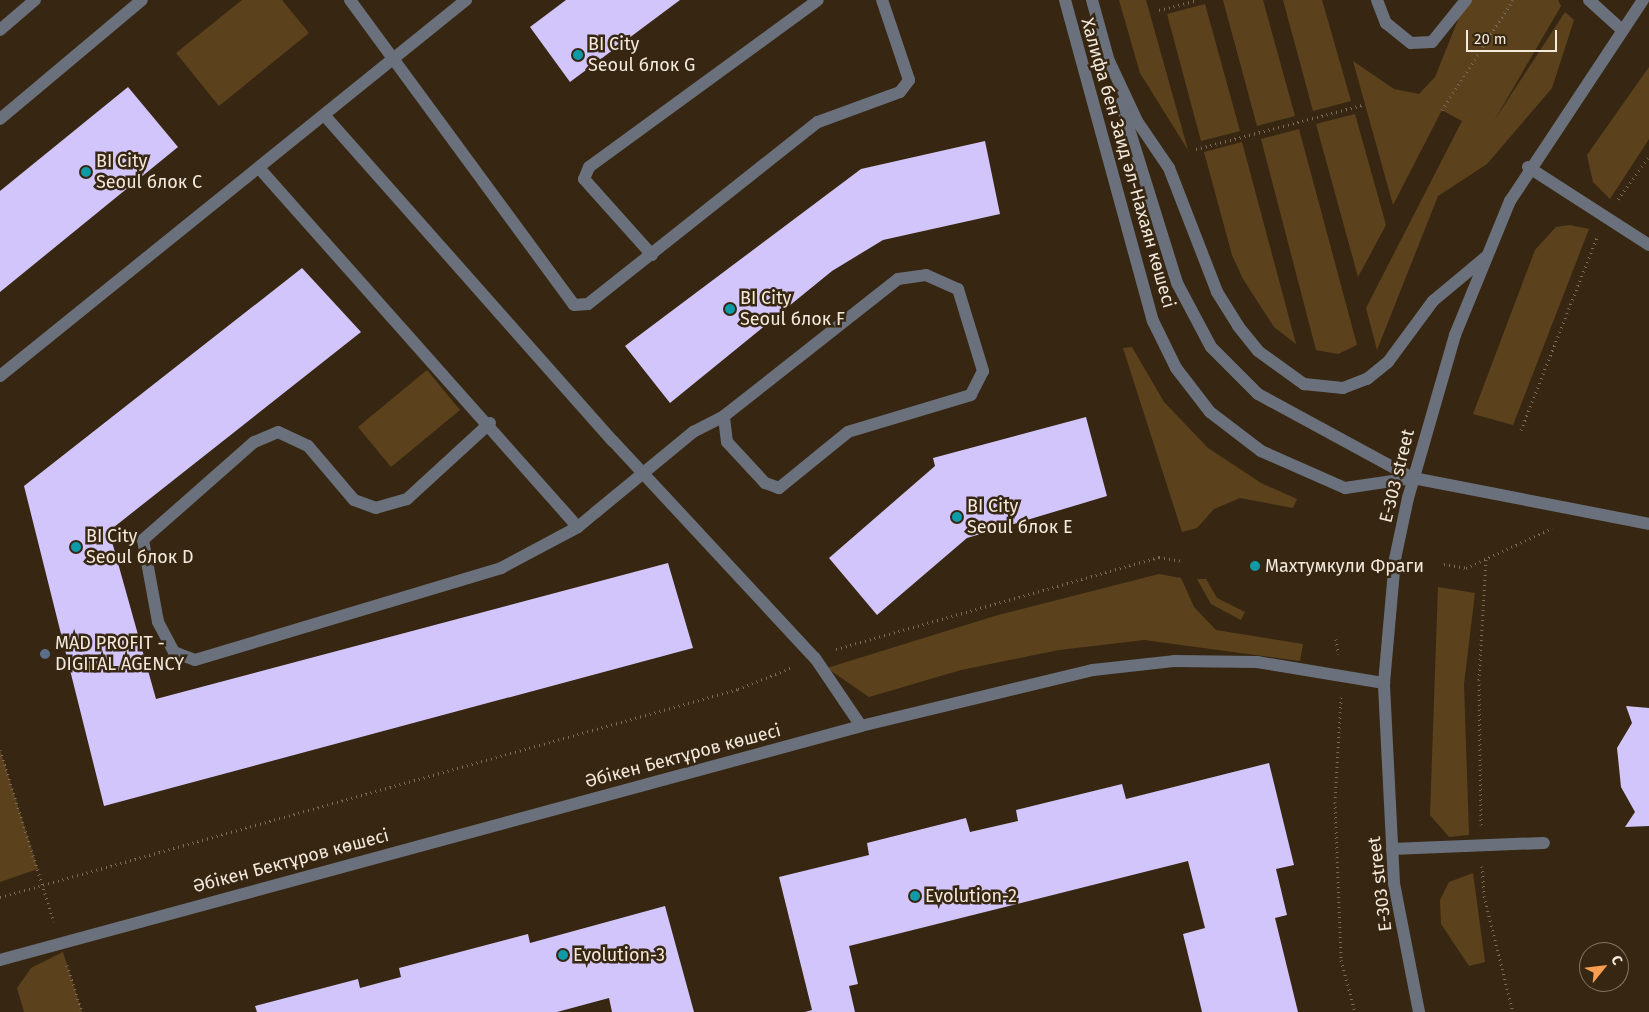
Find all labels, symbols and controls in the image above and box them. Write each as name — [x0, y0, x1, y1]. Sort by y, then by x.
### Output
street label: Халифа бен Заид әл-Нахаян көшесі — [1076, 16, 1180, 310]
scale bar — [1469, 20, 1560, 52]
text: 20 m — [1474, 30, 1507, 48]
place label: BI City Seoul блок G — [588, 34, 695, 76]
marker: BI City Seoul блок G — [572, 49, 584, 61]
place label: BI City Seoul блок C — [96, 151, 202, 193]
marker: BI City Seoul блок C — [80, 166, 92, 178]
place label: BI City Seoul блок F — [740, 288, 845, 330]
marker: BI City Seoul блок F — [724, 303, 736, 315]
street label: E-303 street — [1375, 427, 1419, 525]
place label: BI City Seoul блок E — [967, 496, 1073, 538]
marker: BI City Seoul блок E — [951, 511, 963, 523]
place label: BI City Seoul блок D — [86, 526, 193, 568]
marker: BI City Seoul блок D — [70, 541, 82, 553]
place label: Махтумкули Фраги — [1265, 555, 1424, 577]
marker: Махтумкули Фраги — [1249, 560, 1261, 572]
place label: MAD PROFIT - DIGITAL AGENCY — [55, 633, 184, 676]
marker: MAD PROFIT - DIGITAL AGENCY — [39, 648, 51, 660]
street label: Әбікен Бектұров көшесі — [583, 719, 783, 793]
street label: Әбікен Бектұров көшесі — [191, 824, 391, 898]
street label: E-303 street — [1363, 835, 1397, 933]
place label: Evolution-2 — [925, 885, 1017, 907]
marker: Evolution-2 — [909, 890, 921, 902]
north arrow — [1579, 942, 1629, 992]
place label: Evolution-3 — [573, 944, 665, 966]
marker: Evolution-3 — [557, 949, 569, 961]
text: С — [1607, 952, 1626, 968]

